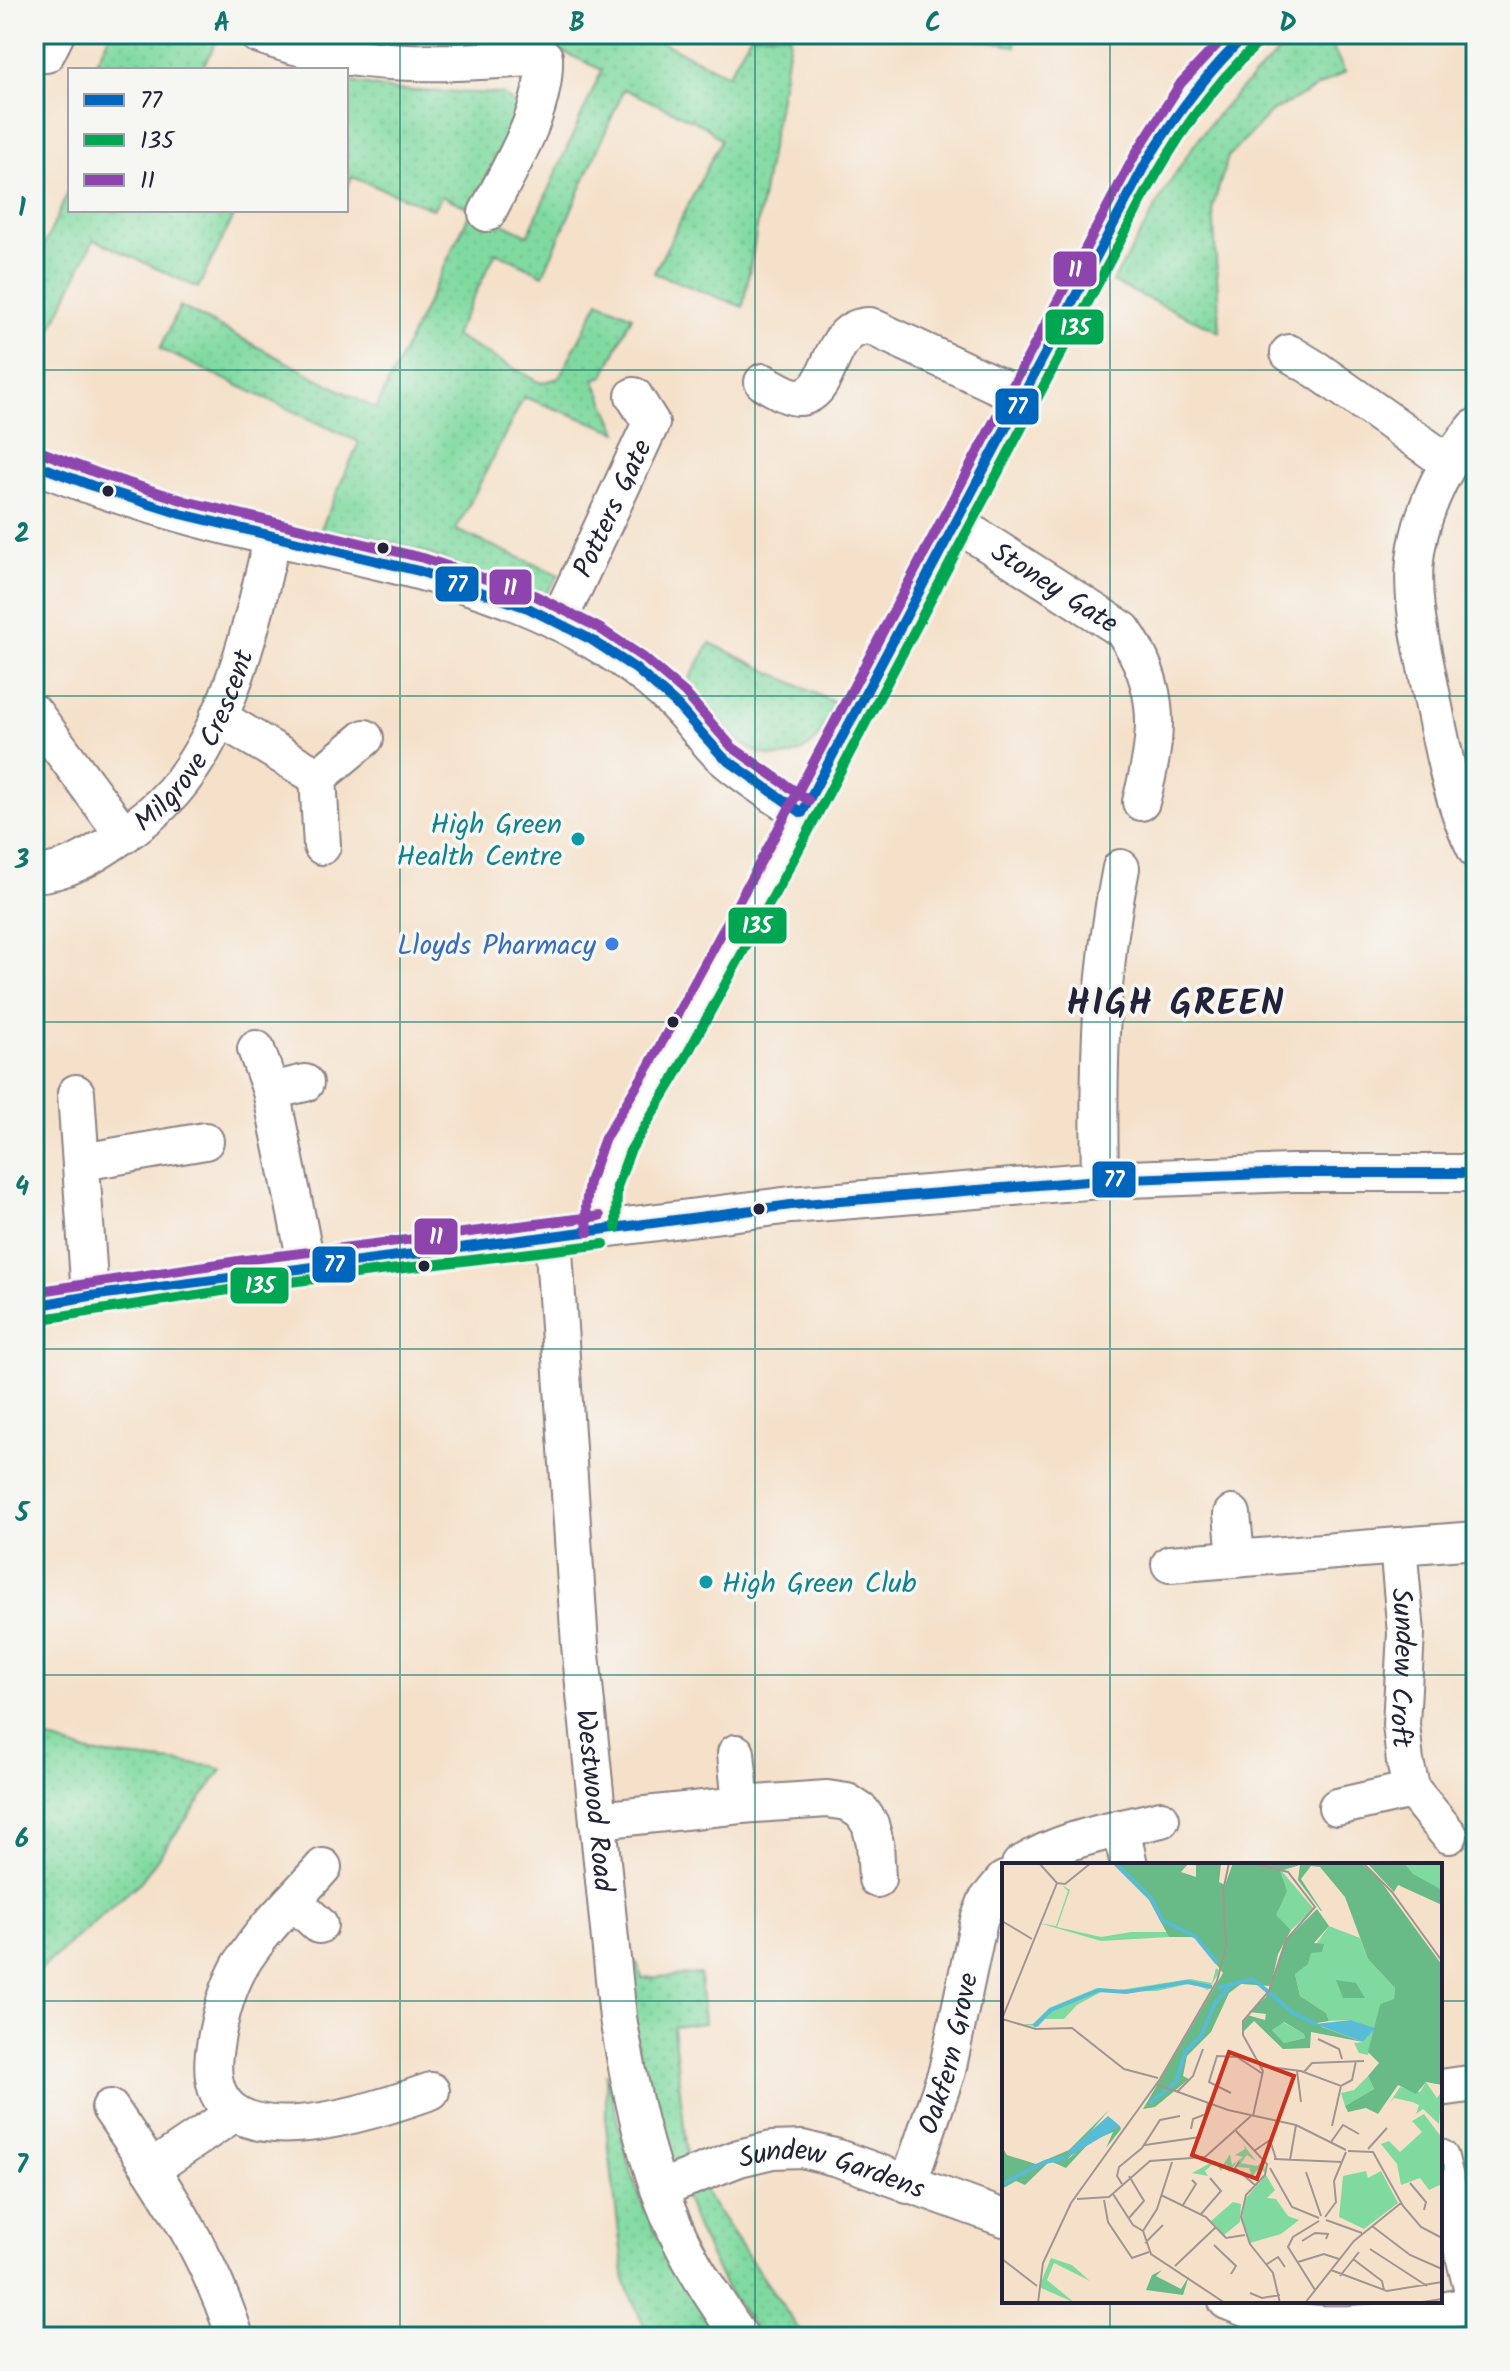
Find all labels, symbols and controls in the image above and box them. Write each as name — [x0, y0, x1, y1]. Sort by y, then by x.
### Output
text: A — [214, 3, 230, 45]
text: B — [569, 3, 585, 45]
text: C — [925, 3, 941, 45]
text: D — [1279, 3, 1297, 45]
legend — [68, 68, 348, 212]
text: 77 — [140, 82, 163, 121]
text: 135 — [140, 122, 176, 161]
text: 11 — [140, 162, 155, 201]
text: 1 — [18, 188, 26, 230]
line badge: 11 — [1052, 250, 1098, 288]
text: 11 — [1068, 254, 1082, 289]
line badge: 135 — [1044, 308, 1105, 346]
text: 135 — [1060, 312, 1092, 347]
line badge: 77 — [994, 387, 1040, 426]
text: 77 — [1007, 391, 1028, 426]
street label: Potters Gate — [562, 432, 666, 586]
unlabelled marker — [100, 483, 116, 499]
text: 2 — [14, 514, 30, 556]
street label: Stoney Gate — [981, 531, 1127, 647]
unlabelled marker — [375, 540, 391, 556]
line badge: 77 — [434, 565, 480, 603]
line badge: 11 — [488, 568, 533, 606]
text: 77 — [447, 569, 468, 604]
text: 11 — [503, 572, 517, 607]
street label: Milgrove Crescent — [125, 643, 268, 844]
place label: High Green Health Centre — [397, 803, 562, 880]
marker: High Green Health Centre — [569, 830, 587, 848]
text: 3 — [14, 840, 29, 882]
line badge: 135 — [727, 906, 788, 945]
text: 135 — [742, 910, 774, 945]
place label: Lloyds Pharmacy — [397, 924, 597, 969]
marker: Lloyds Pharmacy — [603, 935, 621, 953]
district label: HIGH GREEN — [1067, 976, 1285, 1033]
unlabelled marker — [665, 1014, 681, 1030]
line badge: 77 — [1091, 1160, 1137, 1199]
text: 77 — [1104, 1164, 1125, 1199]
text: 4 — [15, 1167, 29, 1209]
unlabelled marker — [751, 1201, 767, 1217]
line badge: 11 — [413, 1217, 459, 1256]
text: 11 — [429, 1221, 443, 1256]
line badge: 77 — [311, 1245, 357, 1284]
text: 77 — [324, 1249, 345, 1284]
unlabelled marker — [416, 1258, 432, 1274]
line badge: 135 — [229, 1266, 290, 1305]
text: 135 — [245, 1270, 277, 1305]
text: 5 — [14, 1493, 30, 1535]
place label: High Green Club — [722, 1562, 917, 1607]
marker: High Green Club — [697, 1573, 715, 1591]
street label: Sundew Croft — [1376, 1586, 1426, 1751]
street label: Westwood Road — [562, 1707, 625, 1895]
text: 6 — [15, 1819, 29, 1861]
inset map — [1002, 1863, 1442, 2303]
street label: Oakfern Grove — [907, 1968, 992, 2141]
street label: Sundew Gardens — [734, 2129, 931, 2213]
text: 7 — [16, 2145, 29, 2187]

